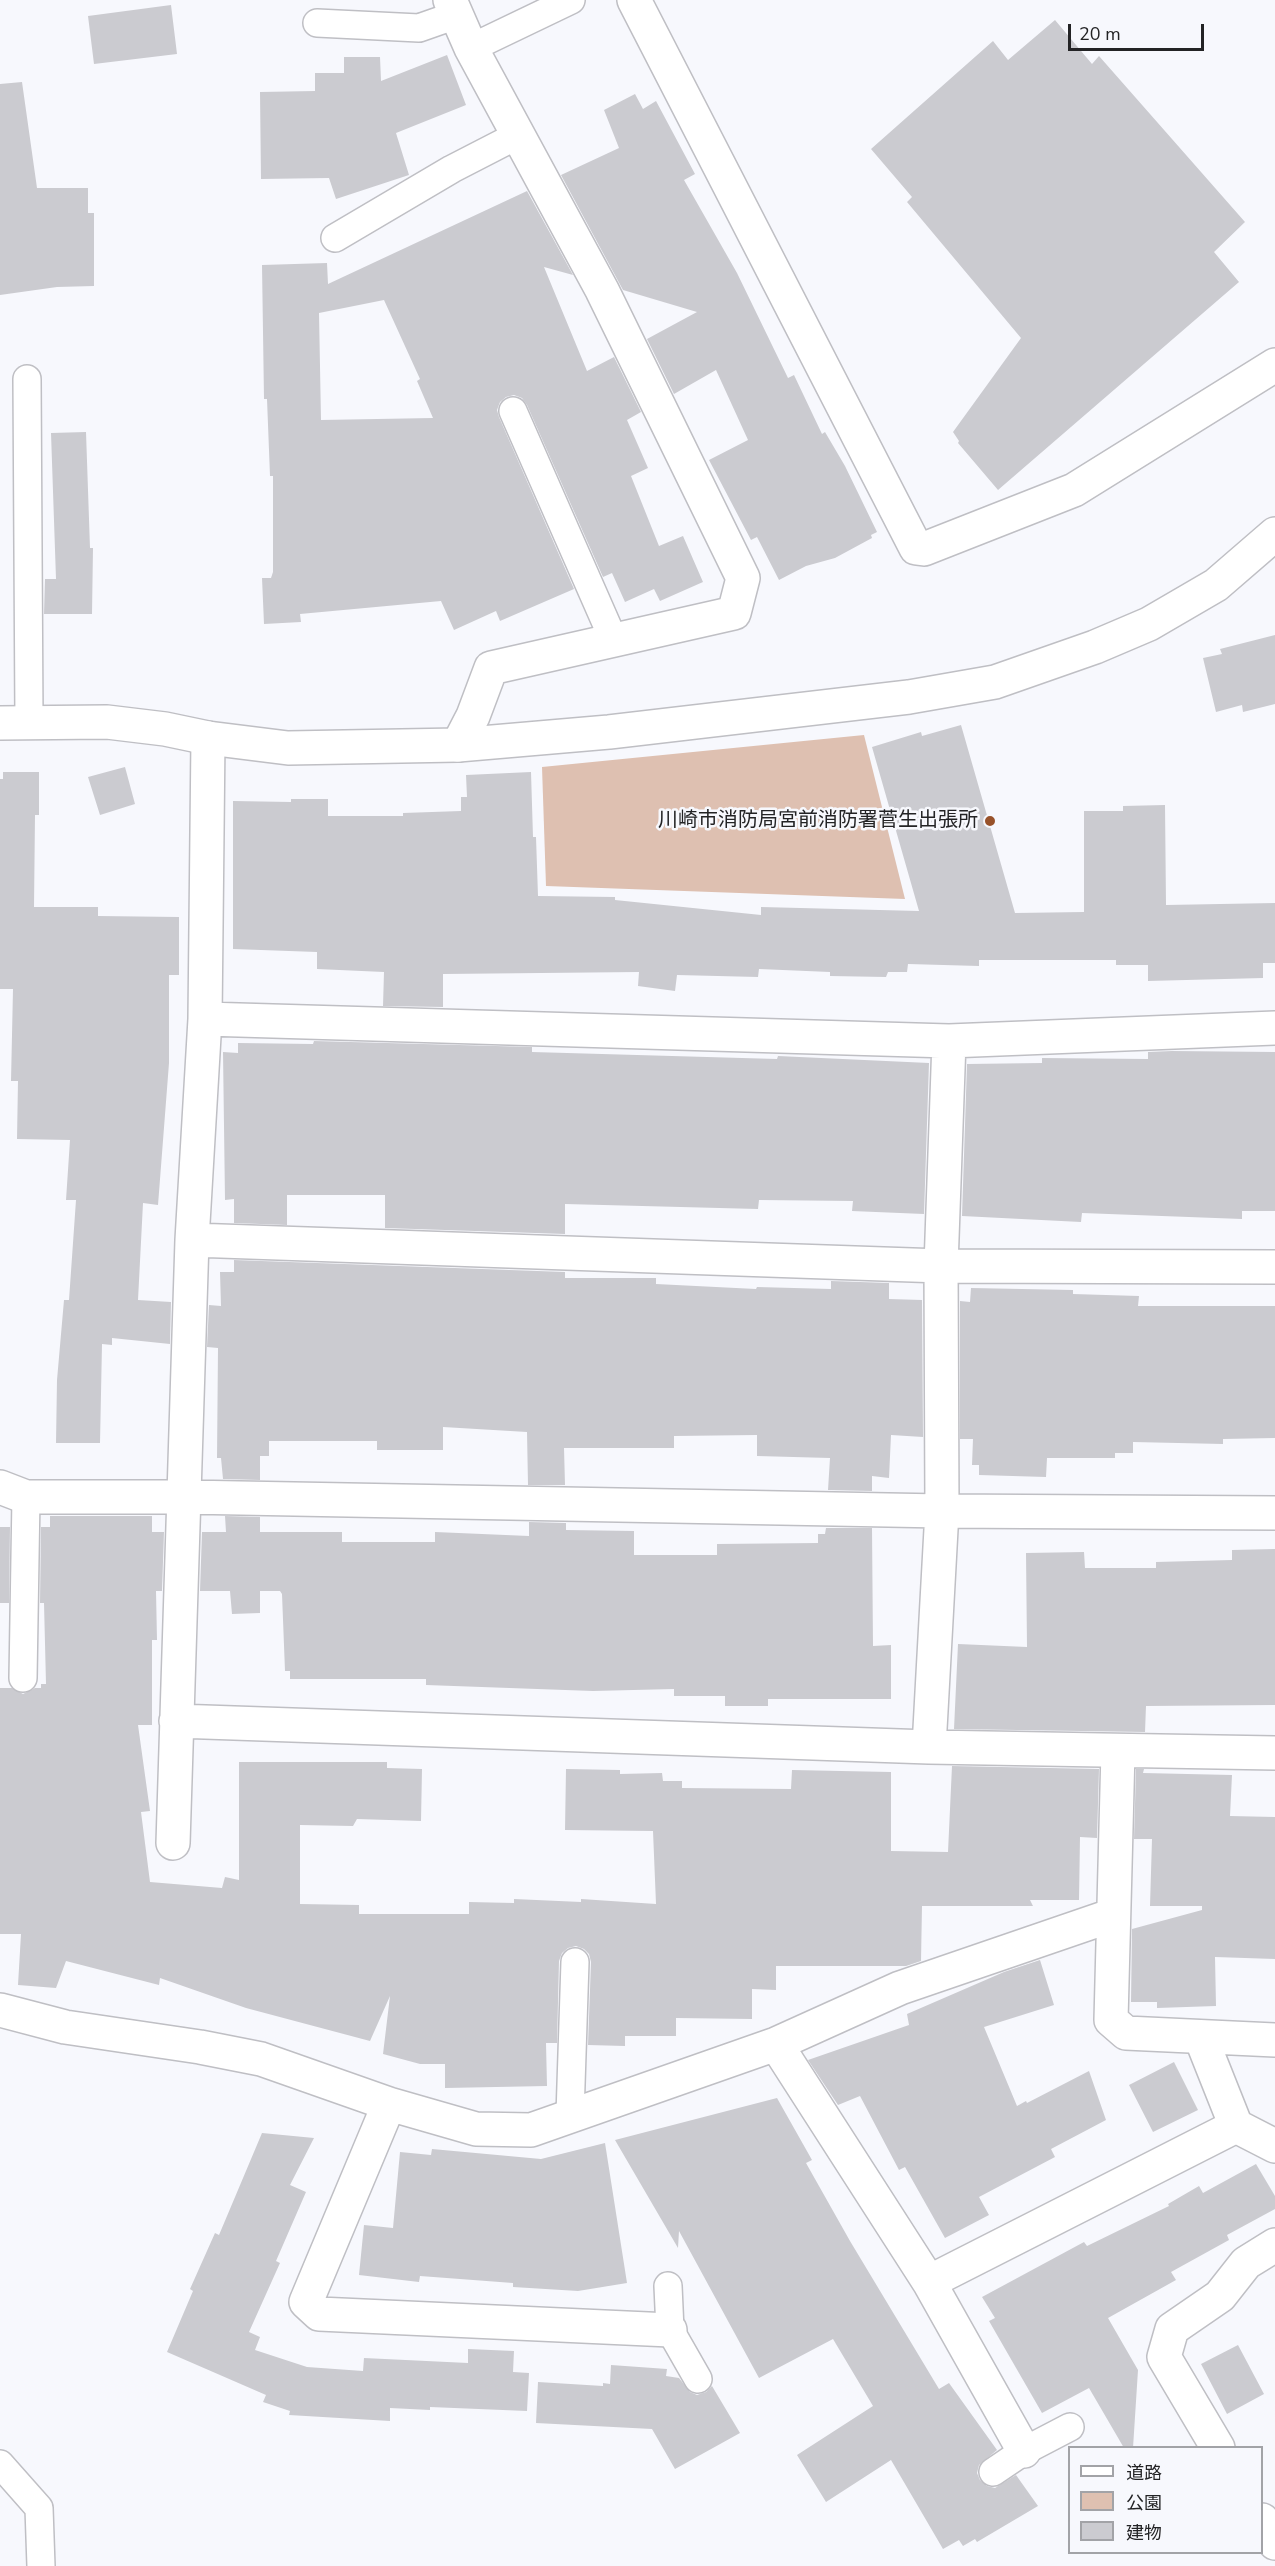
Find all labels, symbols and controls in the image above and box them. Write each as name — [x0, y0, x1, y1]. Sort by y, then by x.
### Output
scale bar — [1071, 12, 1208, 50]
text: 20 m — [1079, 22, 1121, 46]
place label: 川崎市消防局宮前消防署菅生出張所 — [658, 809, 978, 833]
marker: 川崎市消防局宮前消防署菅生出張所 — [983, 814, 997, 828]
legend — [1068, 2446, 1263, 2554]
text: 道路 — [1126, 2461, 1162, 2485]
text: 公園 — [1126, 2491, 1162, 2515]
text: 建物 — [1126, 2521, 1162, 2545]

